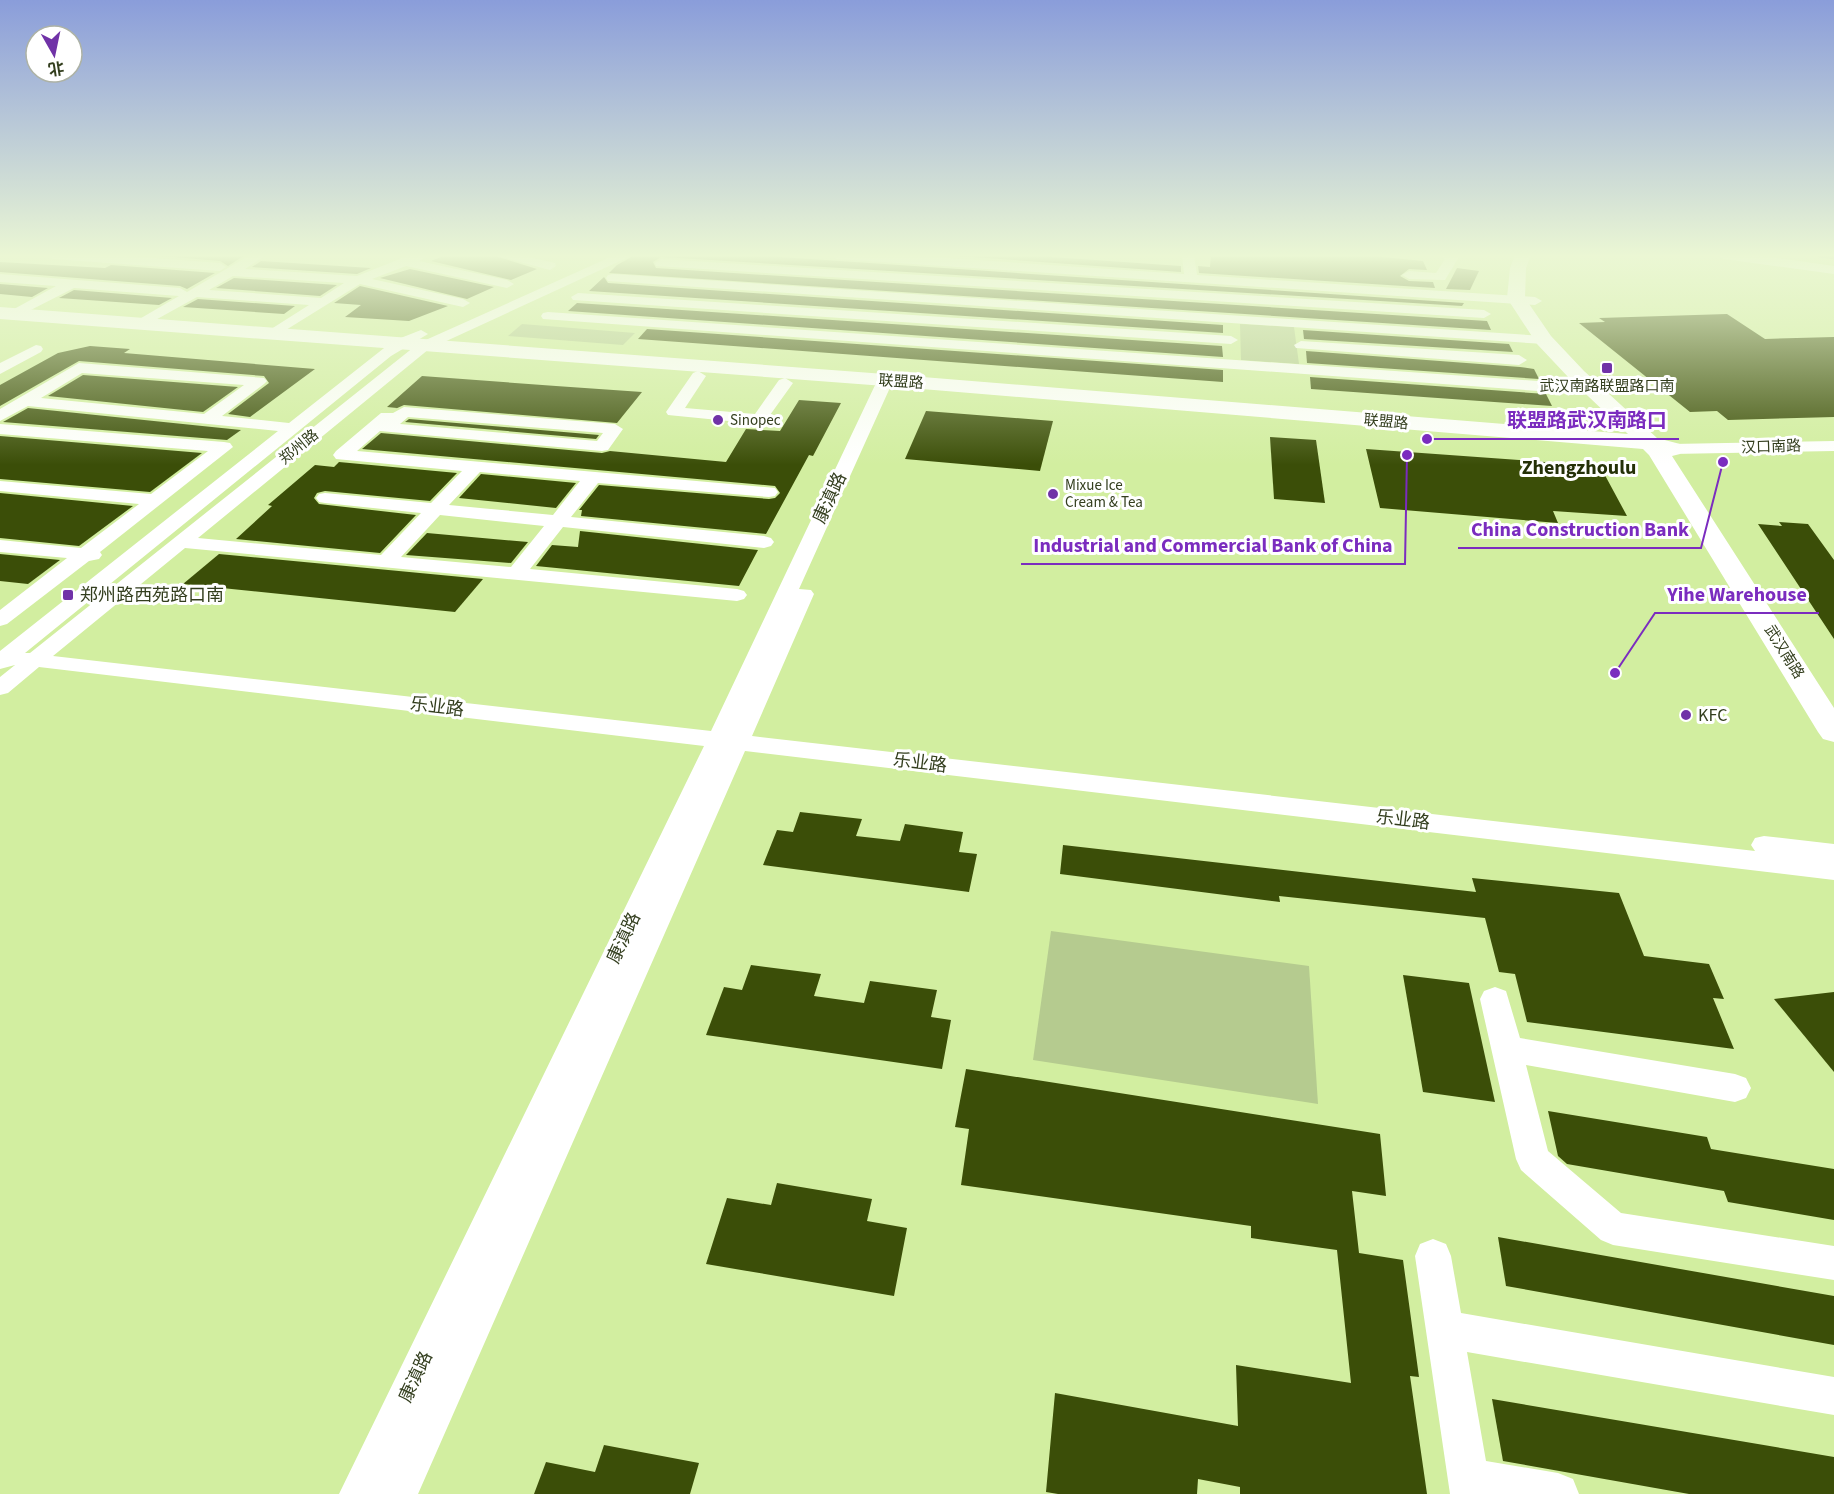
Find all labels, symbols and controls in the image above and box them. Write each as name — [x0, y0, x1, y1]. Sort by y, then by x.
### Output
north arrow — [24, 24, 84, 84]
text: 北 — [47, 56, 66, 80]
marker: 武汉南路联盟路口南 — [1600, 361, 1614, 375]
street label: 联盟路 — [878, 370, 924, 394]
place label: 武汉南路联盟路口南 — [1539, 376, 1675, 397]
callout: 联盟路武汉南路口 — [1495, 401, 1679, 439]
text: 联盟路武汉南路口 — [1507, 407, 1667, 435]
place label: Sinopec — [730, 410, 781, 431]
street label: 联盟路 — [1363, 410, 1409, 434]
marker: Sinopec — [711, 413, 725, 427]
street label: 郑州路 — [275, 425, 323, 469]
street label: 汉口南路 — [1741, 435, 1801, 459]
district label: Zhengzhoulu — [1522, 454, 1636, 482]
street label: 康滇路 — [807, 468, 853, 528]
place label: Mixue Ice Cream & Tea — [1065, 475, 1143, 513]
marker: Mixue Ice Cream & Tea — [1046, 487, 1060, 501]
callout: China Construction Bank — [1458, 510, 1701, 548]
text: China Construction Bank — [1471, 516, 1689, 544]
callout: Industrial and Commercial Bank of China — [1021, 526, 1405, 564]
text: Industrial and Commercial Bank of China — [1033, 532, 1393, 560]
callout: Yihe Warehouse — [1655, 575, 1819, 613]
text: Yihe Warehouse — [1666, 581, 1807, 609]
place label: 郑州路西苑路口南 — [80, 583, 224, 608]
marker: 郑州路西苑路口南 — [61, 588, 75, 602]
street label: 武汉南路 — [1759, 621, 1809, 683]
street label: 乐业路 — [409, 691, 465, 723]
place label: KFC — [1698, 703, 1727, 728]
marker: KFC — [1679, 708, 1693, 722]
street label: 乐业路 — [892, 747, 948, 779]
street label: 乐业路 — [1375, 804, 1431, 836]
street label: 康滇路 — [601, 908, 647, 968]
street label: 康滇路 — [393, 1347, 439, 1407]

